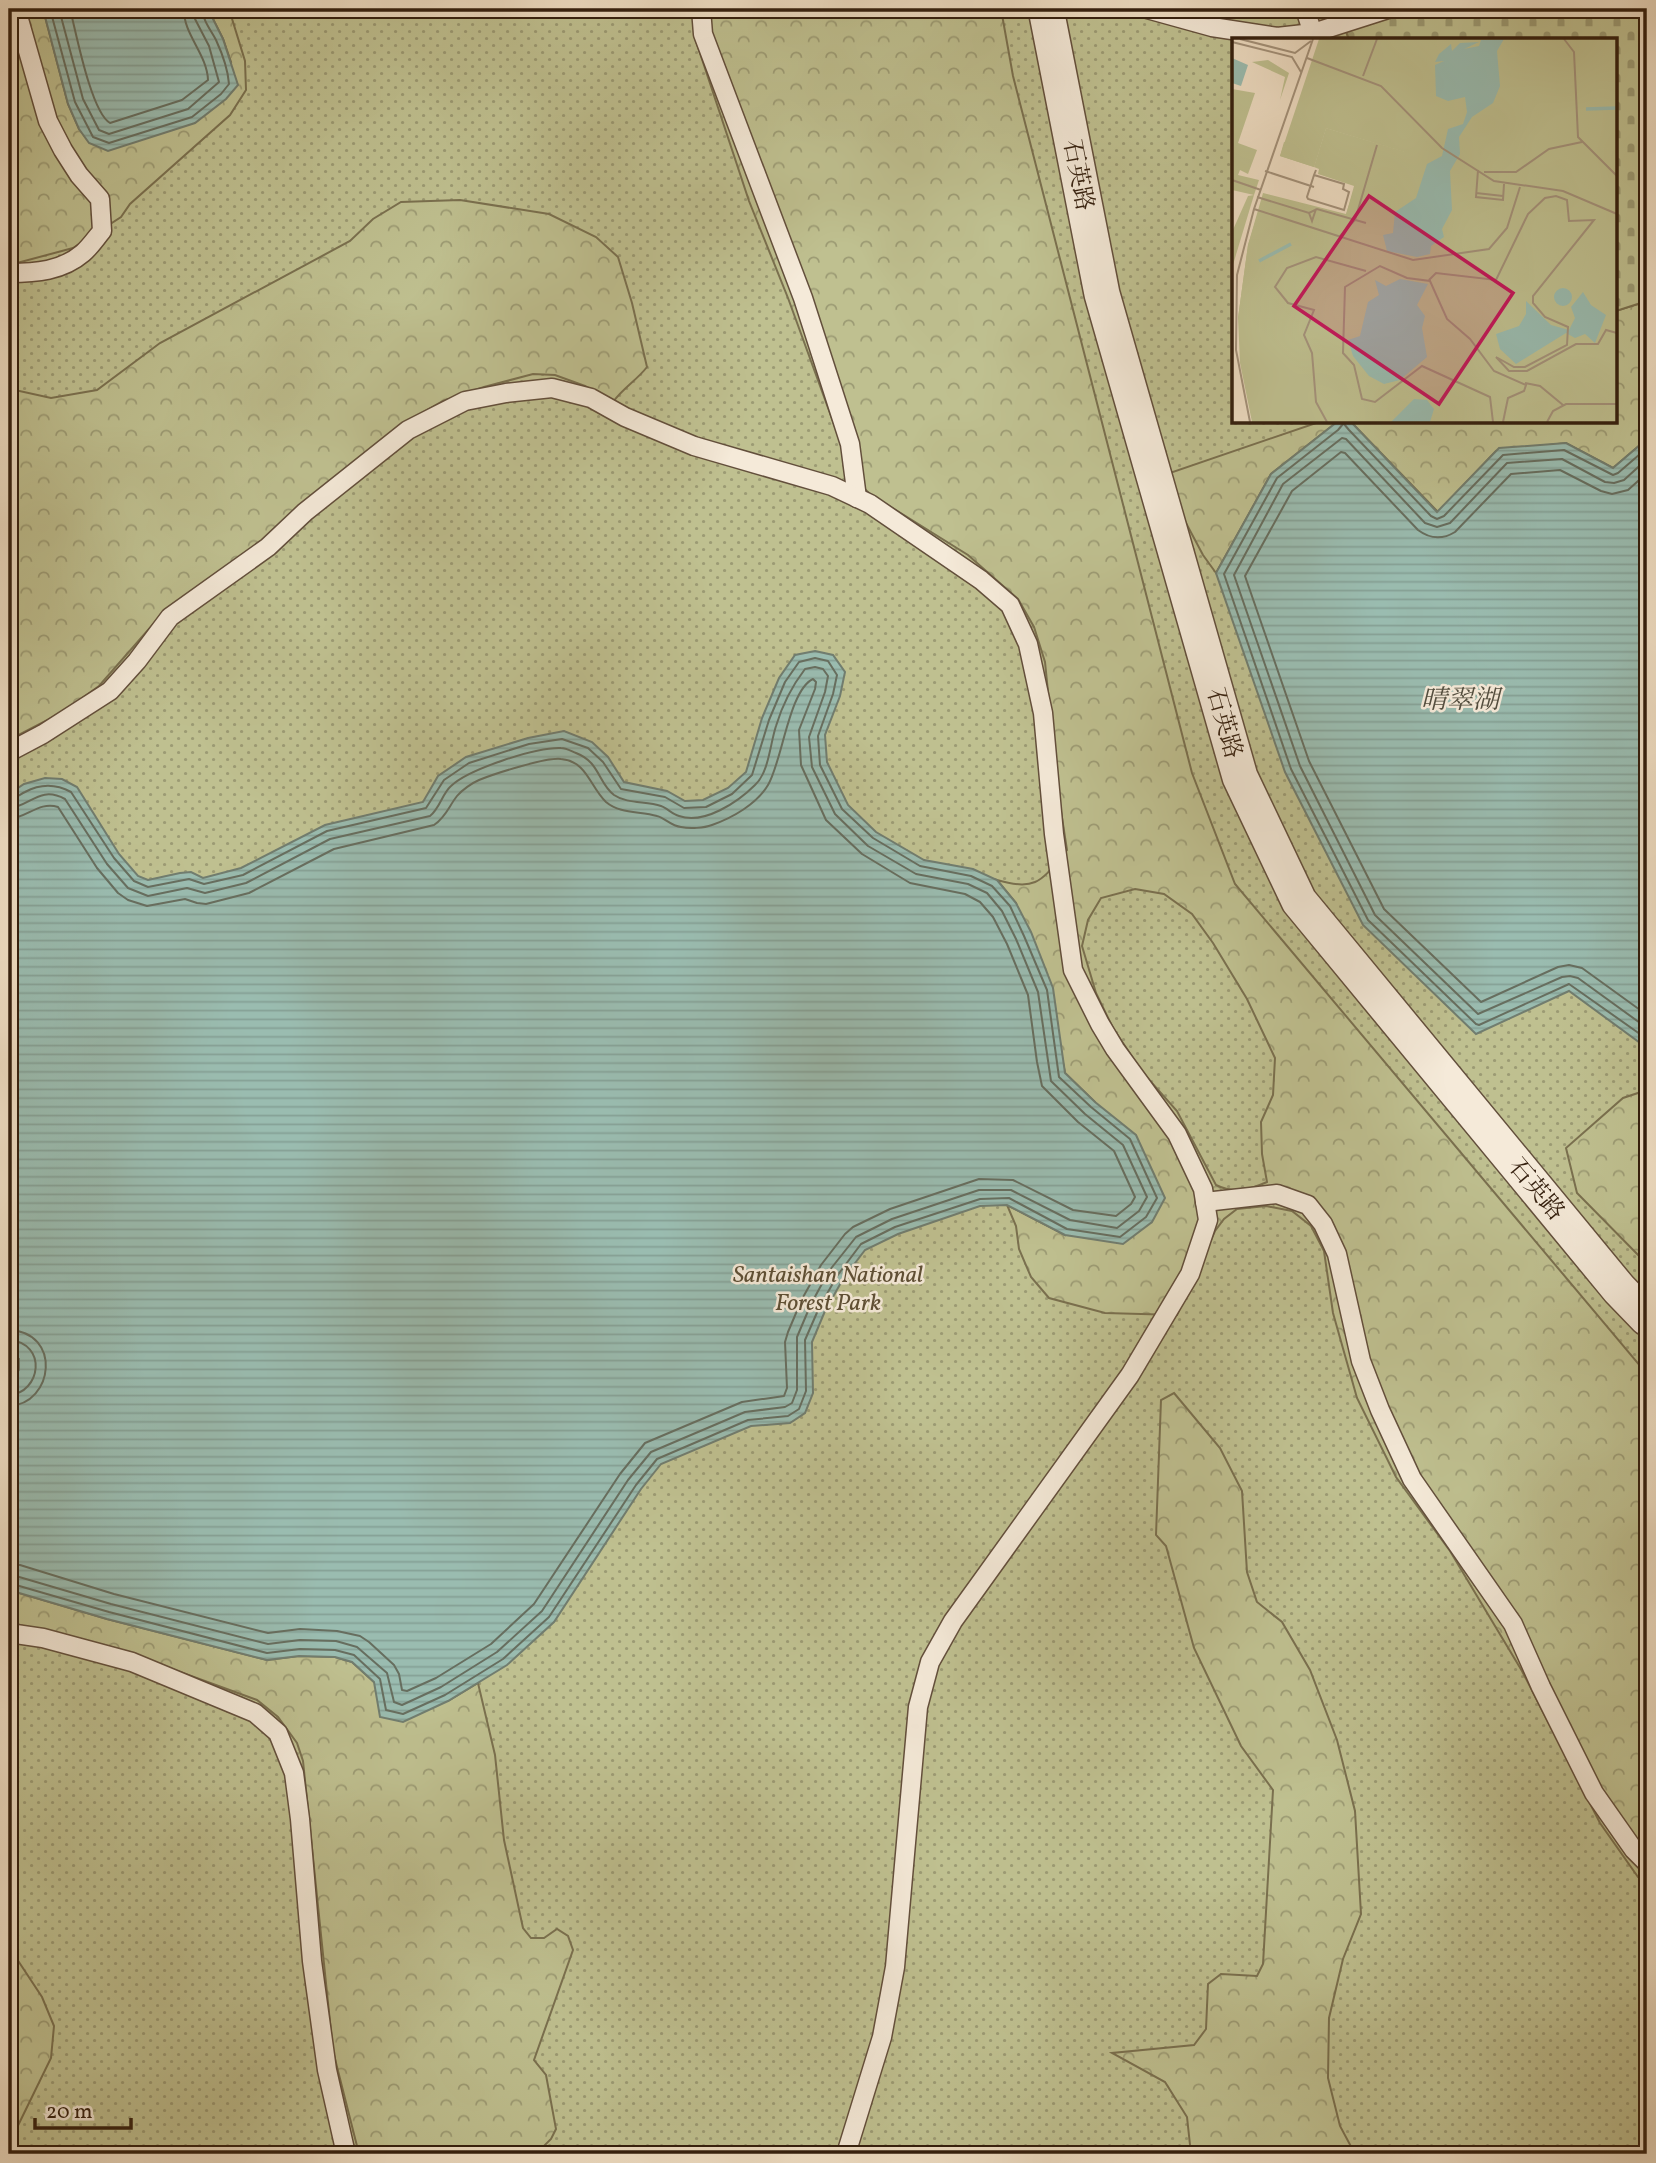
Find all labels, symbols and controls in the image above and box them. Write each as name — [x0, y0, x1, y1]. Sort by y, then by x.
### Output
inset map — [1232, 38, 1618, 424]
street label: 石英路 — [1053, 137, 1101, 214]
water label: 晴翠湖 — [1421, 683, 1503, 719]
street label: 石英路 — [1197, 684, 1249, 763]
street label: 石英路 — [1499, 1152, 1572, 1229]
park label: Santaishan National Forest Park — [733, 1259, 923, 1321]
scale bar — [35, 2086, 131, 2130]
text: 20 m — [46, 2098, 92, 2127]

